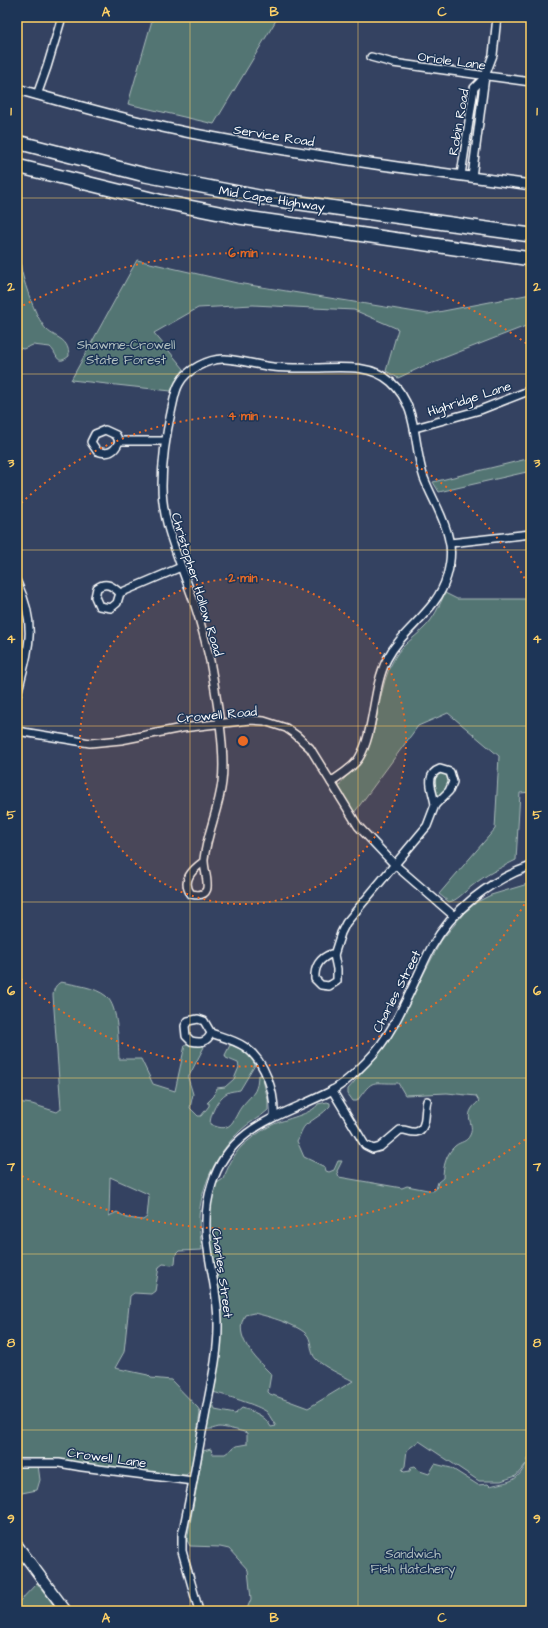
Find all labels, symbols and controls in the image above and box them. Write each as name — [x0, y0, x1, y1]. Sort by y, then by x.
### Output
text: A — [102, 3, 111, 21]
text: B — [269, 3, 279, 21]
text: C — [437, 3, 447, 21]
street label: Oriole Lane — [417, 47, 487, 75]
street label: Robin Road — [444, 87, 474, 157]
text: 1 — [10, 102, 12, 120]
text: 1 — [536, 102, 538, 120]
street label: Service Road — [232, 121, 316, 151]
street label: Mid Cape Highway — [217, 182, 326, 217]
text: 6 min — [228, 245, 258, 262]
text: 2 — [6, 278, 15, 296]
text: 2 — [532, 278, 541, 296]
park label: Shawme-Crowell State Forest — [77, 336, 175, 369]
street label: Highridge Lane — [425, 377, 514, 422]
text: 4 min — [228, 408, 258, 425]
text: 3 — [7, 454, 15, 472]
text: 3 — [533, 454, 541, 472]
street label: Christopher Hollow Road — [167, 510, 228, 659]
text: 2 min — [228, 570, 257, 587]
text: 4 — [7, 630, 16, 648]
text: 4 — [533, 630, 542, 648]
street label: Crowell Road — [176, 702, 258, 727]
centre of rings — [236, 734, 250, 748]
text: 5 — [6, 806, 16, 824]
text: 5 — [532, 806, 542, 824]
street label: Charles Street — [368, 946, 426, 1036]
text: 6 — [7, 982, 16, 1000]
text: 6 — [533, 982, 542, 1000]
text: 7 — [6, 1158, 16, 1176]
text: 7 — [532, 1158, 542, 1176]
street label: Charles Street — [207, 1227, 237, 1320]
text: 8 — [7, 1334, 16, 1352]
text: 8 — [533, 1334, 542, 1352]
street label: Crowell Lane — [66, 1444, 148, 1472]
text: 9 — [7, 1510, 15, 1528]
text: 9 — [533, 1510, 541, 1528]
park label: Sandwich Fish Hatchery — [371, 1545, 455, 1579]
text: A — [102, 1609, 111, 1627]
text: B — [269, 1609, 279, 1627]
text: C — [437, 1609, 447, 1627]

